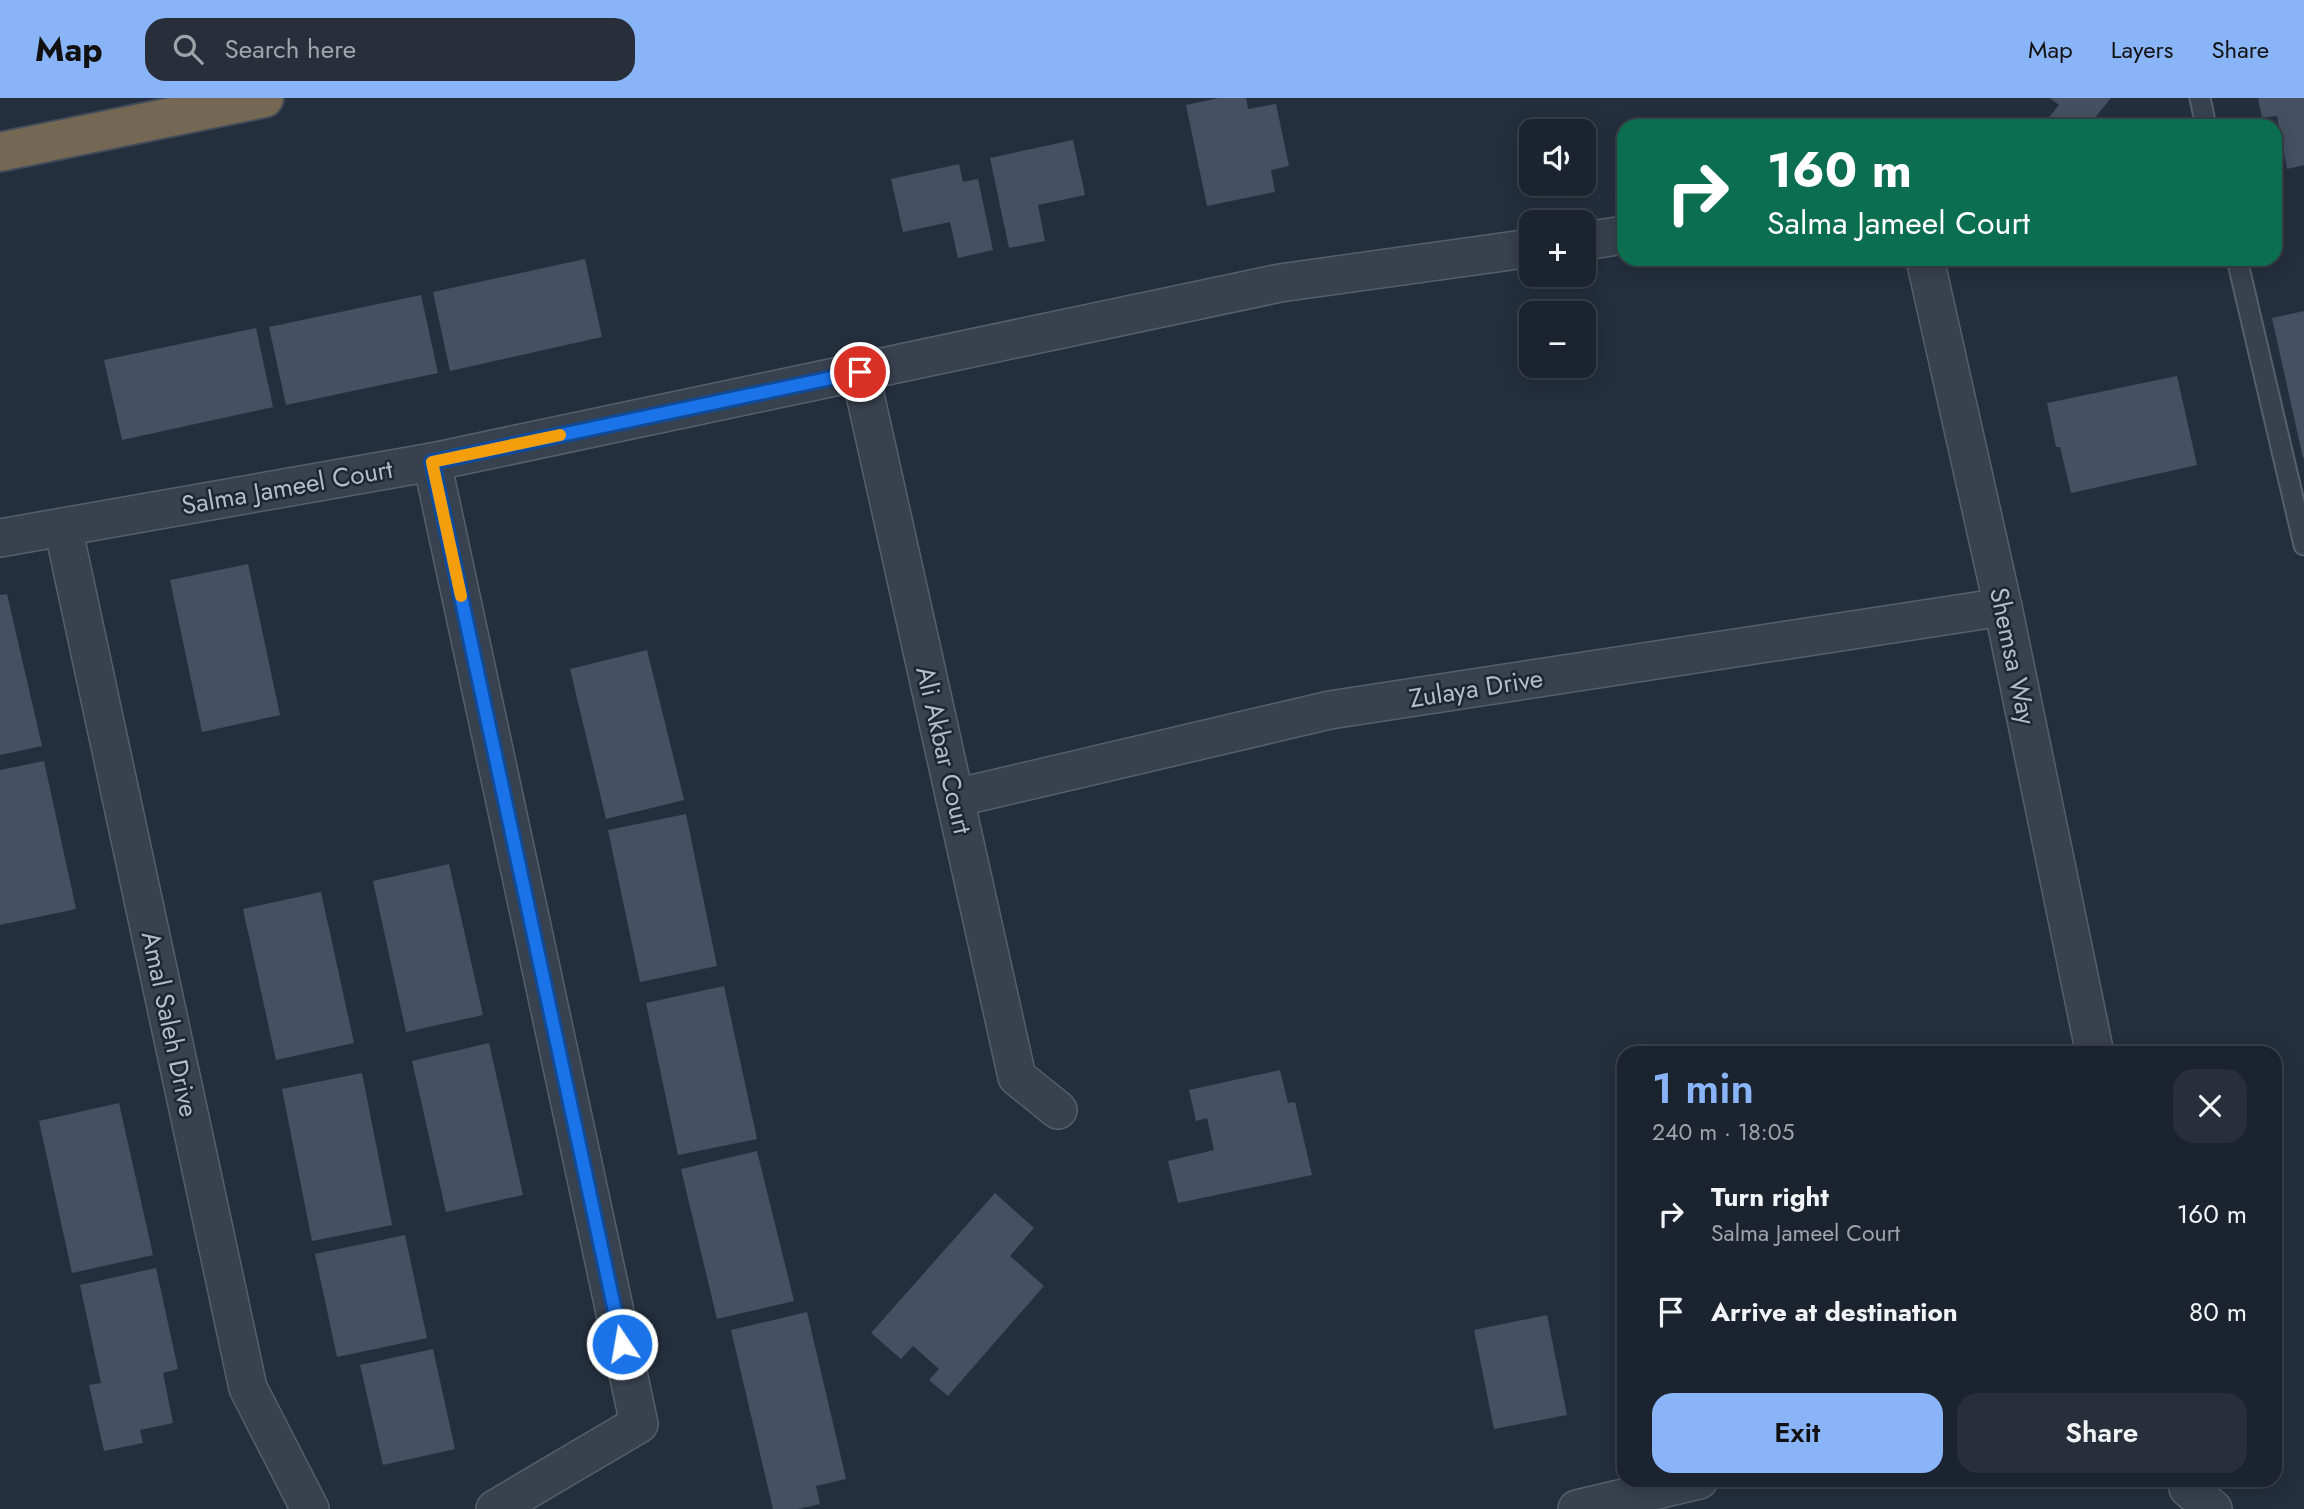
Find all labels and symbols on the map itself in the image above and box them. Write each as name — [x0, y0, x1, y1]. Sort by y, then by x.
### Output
pin — [830, 342, 890, 402]
street label: Salma Jameel Court — [178, 450, 396, 524]
street label: Shemsa Way — [1980, 584, 2046, 729]
street label: Zulaya Drive — [1406, 659, 1546, 717]
street label: Ali Akbar Court — [906, 662, 982, 838]
street label: Amal Saleh Drive — [132, 928, 208, 1120]
position arrow — [585, 1307, 659, 1381]

